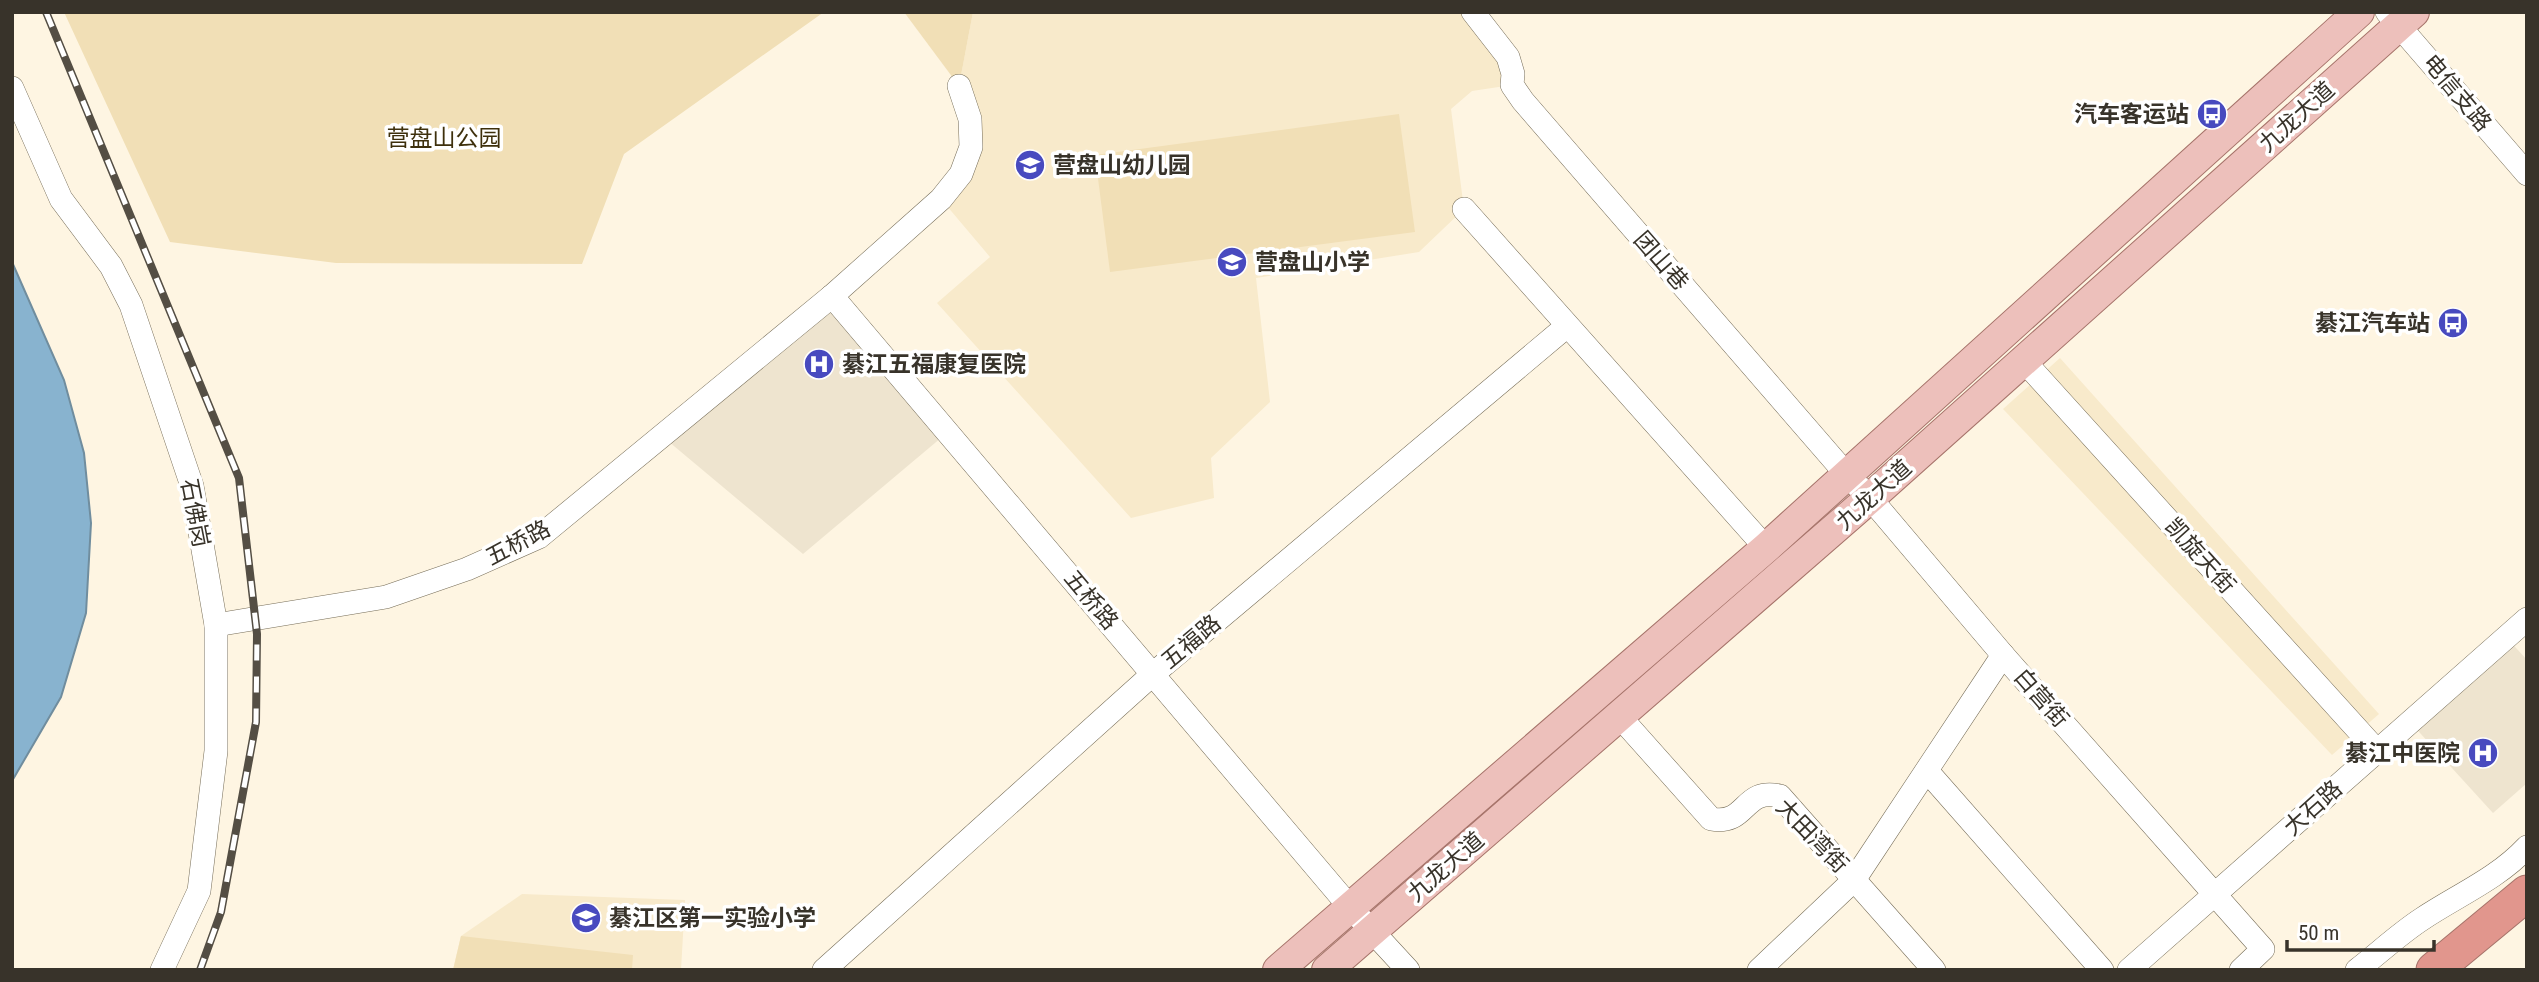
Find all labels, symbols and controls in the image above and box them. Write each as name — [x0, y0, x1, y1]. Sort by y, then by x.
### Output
street label: 电信支路 — [2417, 49, 2497, 137]
street label: 九龙大道 — [2254, 76, 2340, 158]
bus stop icon: 汽车客运站 — [2195, 97, 2229, 131]
place label: 汽车客运站 — [2074, 101, 2189, 128]
park label: 营盘山公园 — [387, 125, 502, 152]
school or university icon: 营盘山幼儿园 — [1013, 148, 1047, 182]
place label: 营盘山幼儿园 — [1053, 152, 1191, 179]
street label: 团山巷 — [1628, 226, 1694, 296]
school or university icon: 营盘山小学 — [1215, 245, 1249, 279]
place label: 营盘山小学 — [1255, 249, 1370, 276]
bus stop icon: 綦江汽车站 — [2436, 306, 2470, 340]
place label: 綦江汽车站 — [2315, 310, 2430, 337]
hospital icon: 綦江五福康复医院 — [802, 347, 836, 381]
place label: 綦江五福康复医院 — [842, 351, 1026, 378]
street label: 九龙大道 — [1831, 454, 1917, 536]
street label: 石佛岗 — [175, 477, 215, 549]
street label: 凯旋天街 — [2159, 513, 2241, 599]
street label: 五桥路 — [481, 515, 555, 571]
street label: 五桥路 — [1058, 565, 1124, 635]
street label: 五福路 — [1156, 609, 1226, 675]
street label: 白营街 — [2008, 663, 2074, 733]
hospital icon: 綦江中医院 — [2466, 736, 2500, 770]
place label: 綦江中医院 — [2345, 740, 2460, 767]
street label: 大石路 — [2278, 775, 2348, 841]
street label: 大田湾街 — [1770, 794, 1854, 878]
street label: 九龙大道 — [1402, 827, 1490, 907]
school or university icon: 綦江区第一实验小学 — [569, 901, 603, 935]
place label: 綦江区第一实验小学 — [609, 905, 816, 932]
scale bar — [2287, 908, 2434, 952]
text: 50 m — [2298, 921, 2339, 945]

